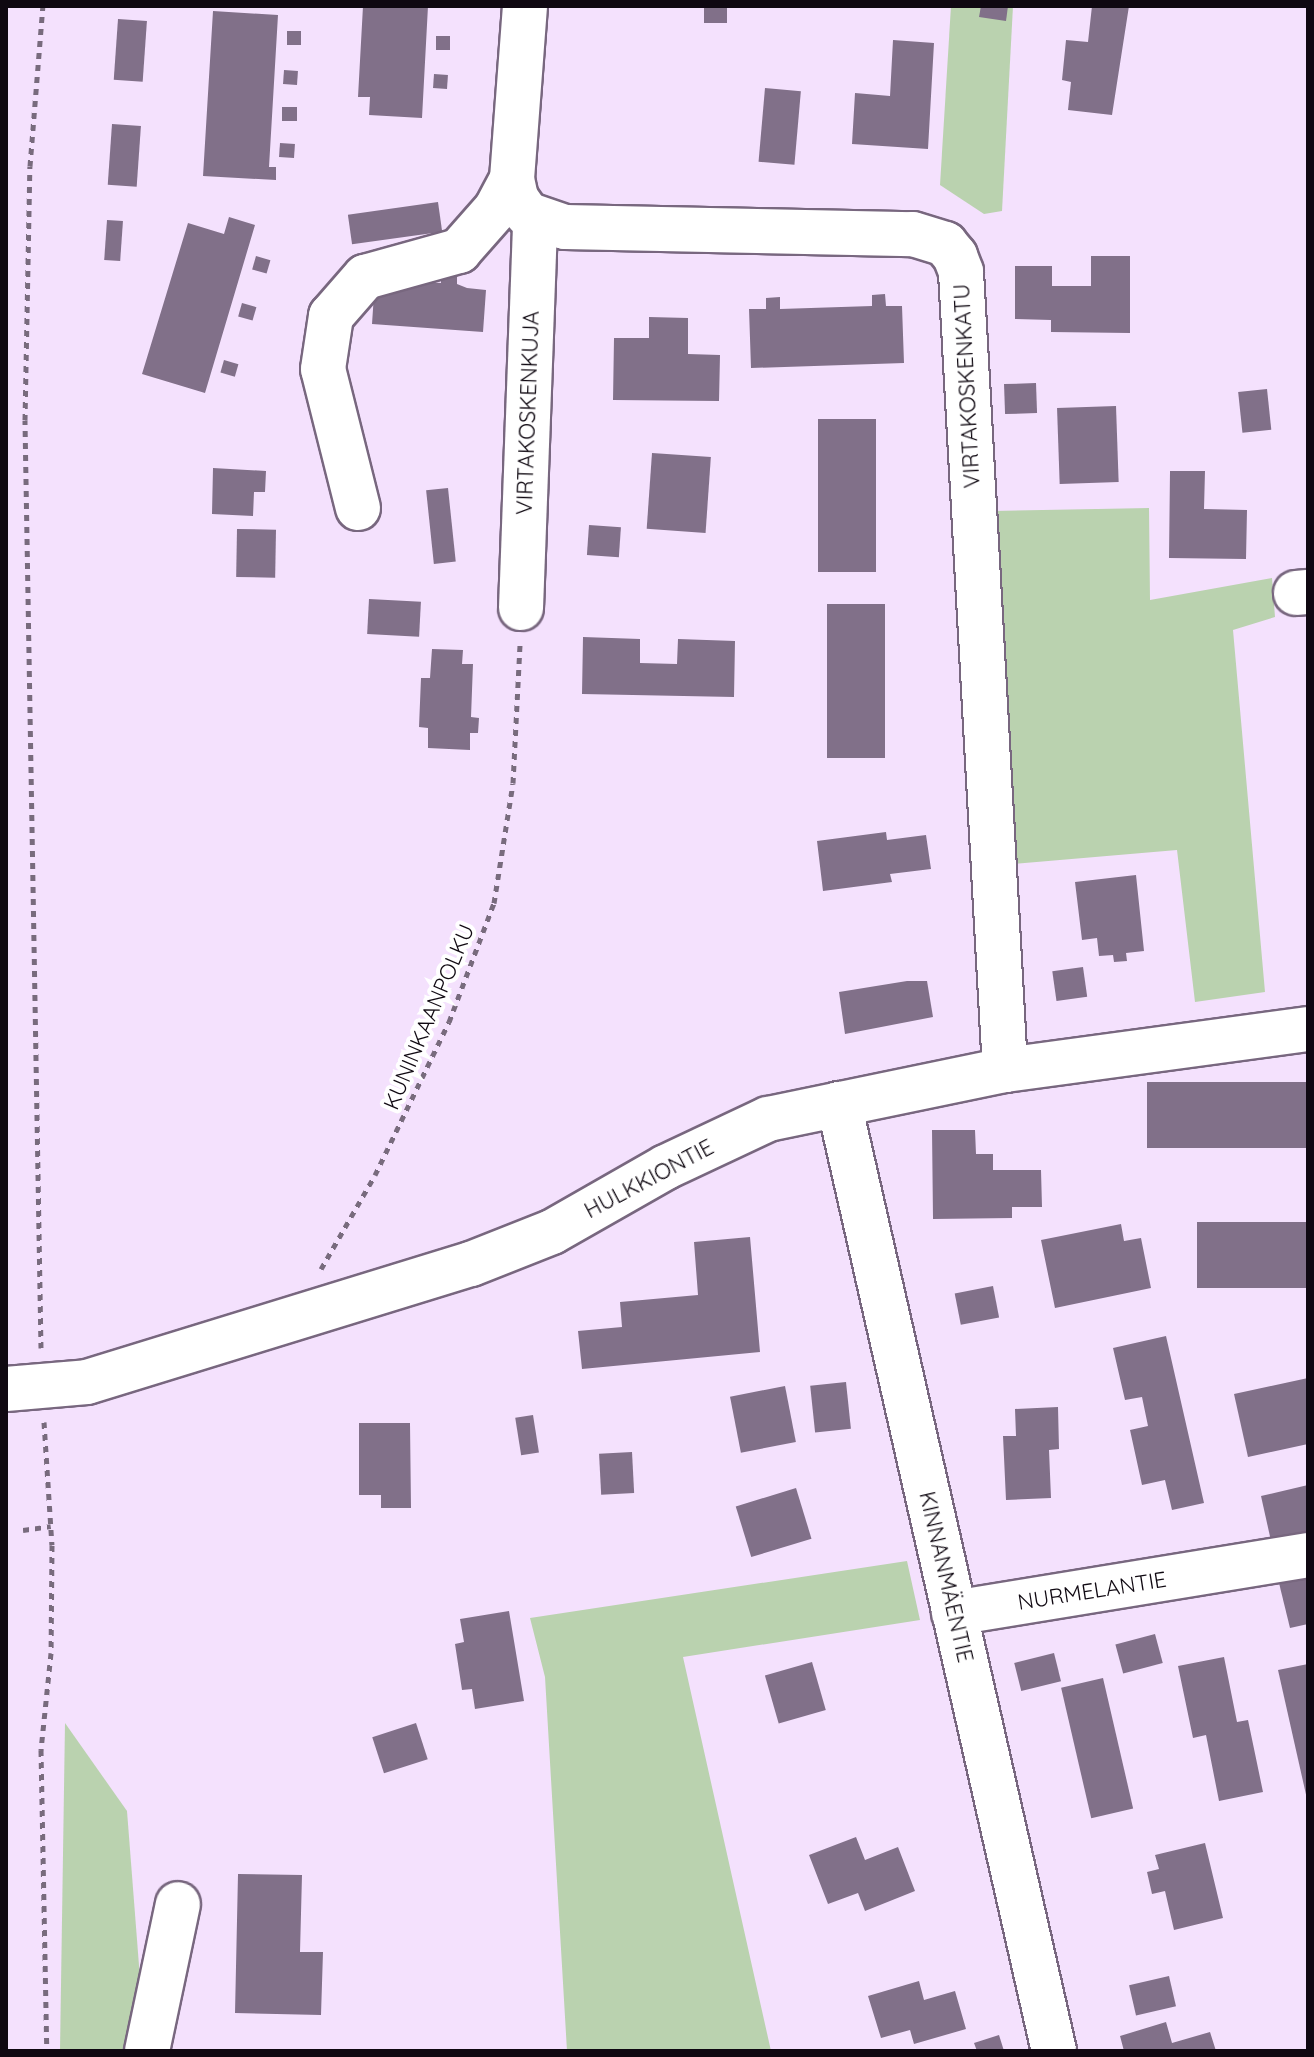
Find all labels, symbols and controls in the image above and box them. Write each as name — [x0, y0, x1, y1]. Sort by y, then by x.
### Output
street label: VIRTAKOSKENKATU — [948, 283, 986, 489]
street label: VIRTAKOSKENKUJA — [511, 310, 545, 516]
street label: KUNINKAANPOLKU — [378, 920, 480, 1114]
street label: HULKKIONTIE — [580, 1134, 718, 1224]
street label: KINNANMÄENTIE — [913, 1489, 979, 1665]
street label: NURMELANTIE — [1016, 1566, 1168, 1616]

